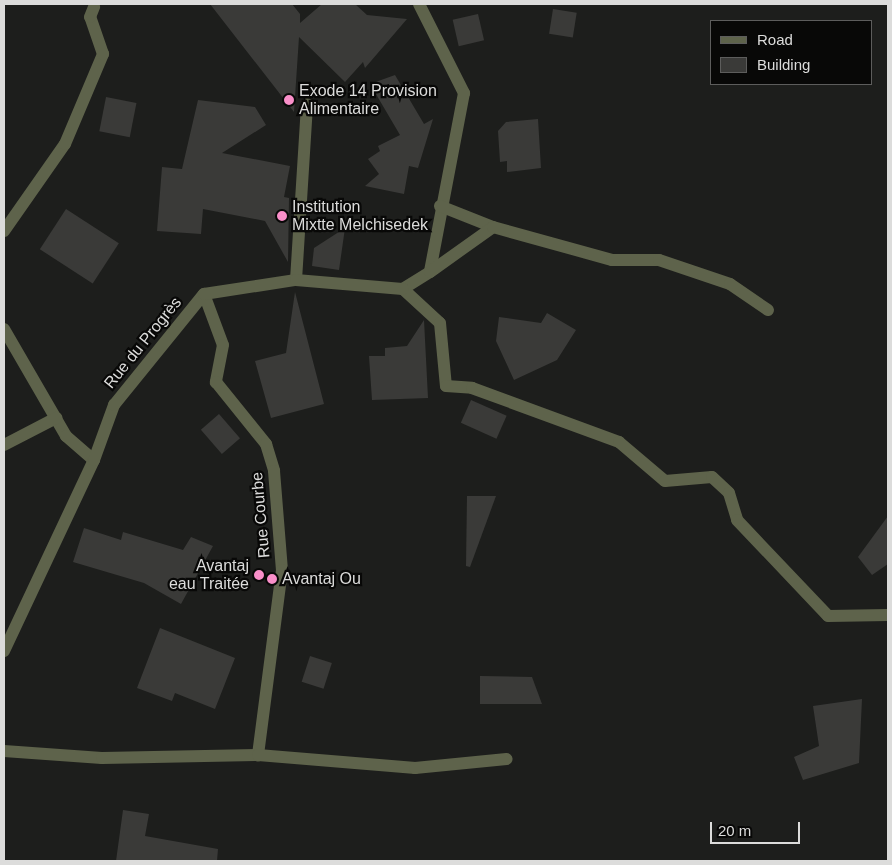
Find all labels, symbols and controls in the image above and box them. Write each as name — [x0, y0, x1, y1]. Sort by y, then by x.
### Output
legend — [710, 20, 872, 85]
text: Road — [757, 31, 793, 48]
text: Building — [757, 56, 810, 73]
place label: Exode 14 Provision Alimentaire — [299, 81, 437, 119]
marker: Exode 14 Provision Alimentaire — [283, 94, 295, 106]
place label: Institution Mixtte Melchisedek — [292, 197, 428, 235]
marker: Institution Mixtte Melchisedek — [276, 210, 288, 222]
street label: Rue du Progrès — [100, 293, 186, 393]
street label: Rue Courbe — [248, 471, 274, 559]
place label: Avantaj eau Traitée — [169, 556, 249, 594]
marker: Avantaj eau Traitée — [253, 569, 265, 581]
place label: Avantaj Ou — [282, 569, 361, 589]
marker: Avantaj Ou — [266, 573, 278, 585]
scale bar — [712, 812, 802, 844]
text: 20 m — [718, 822, 751, 839]

